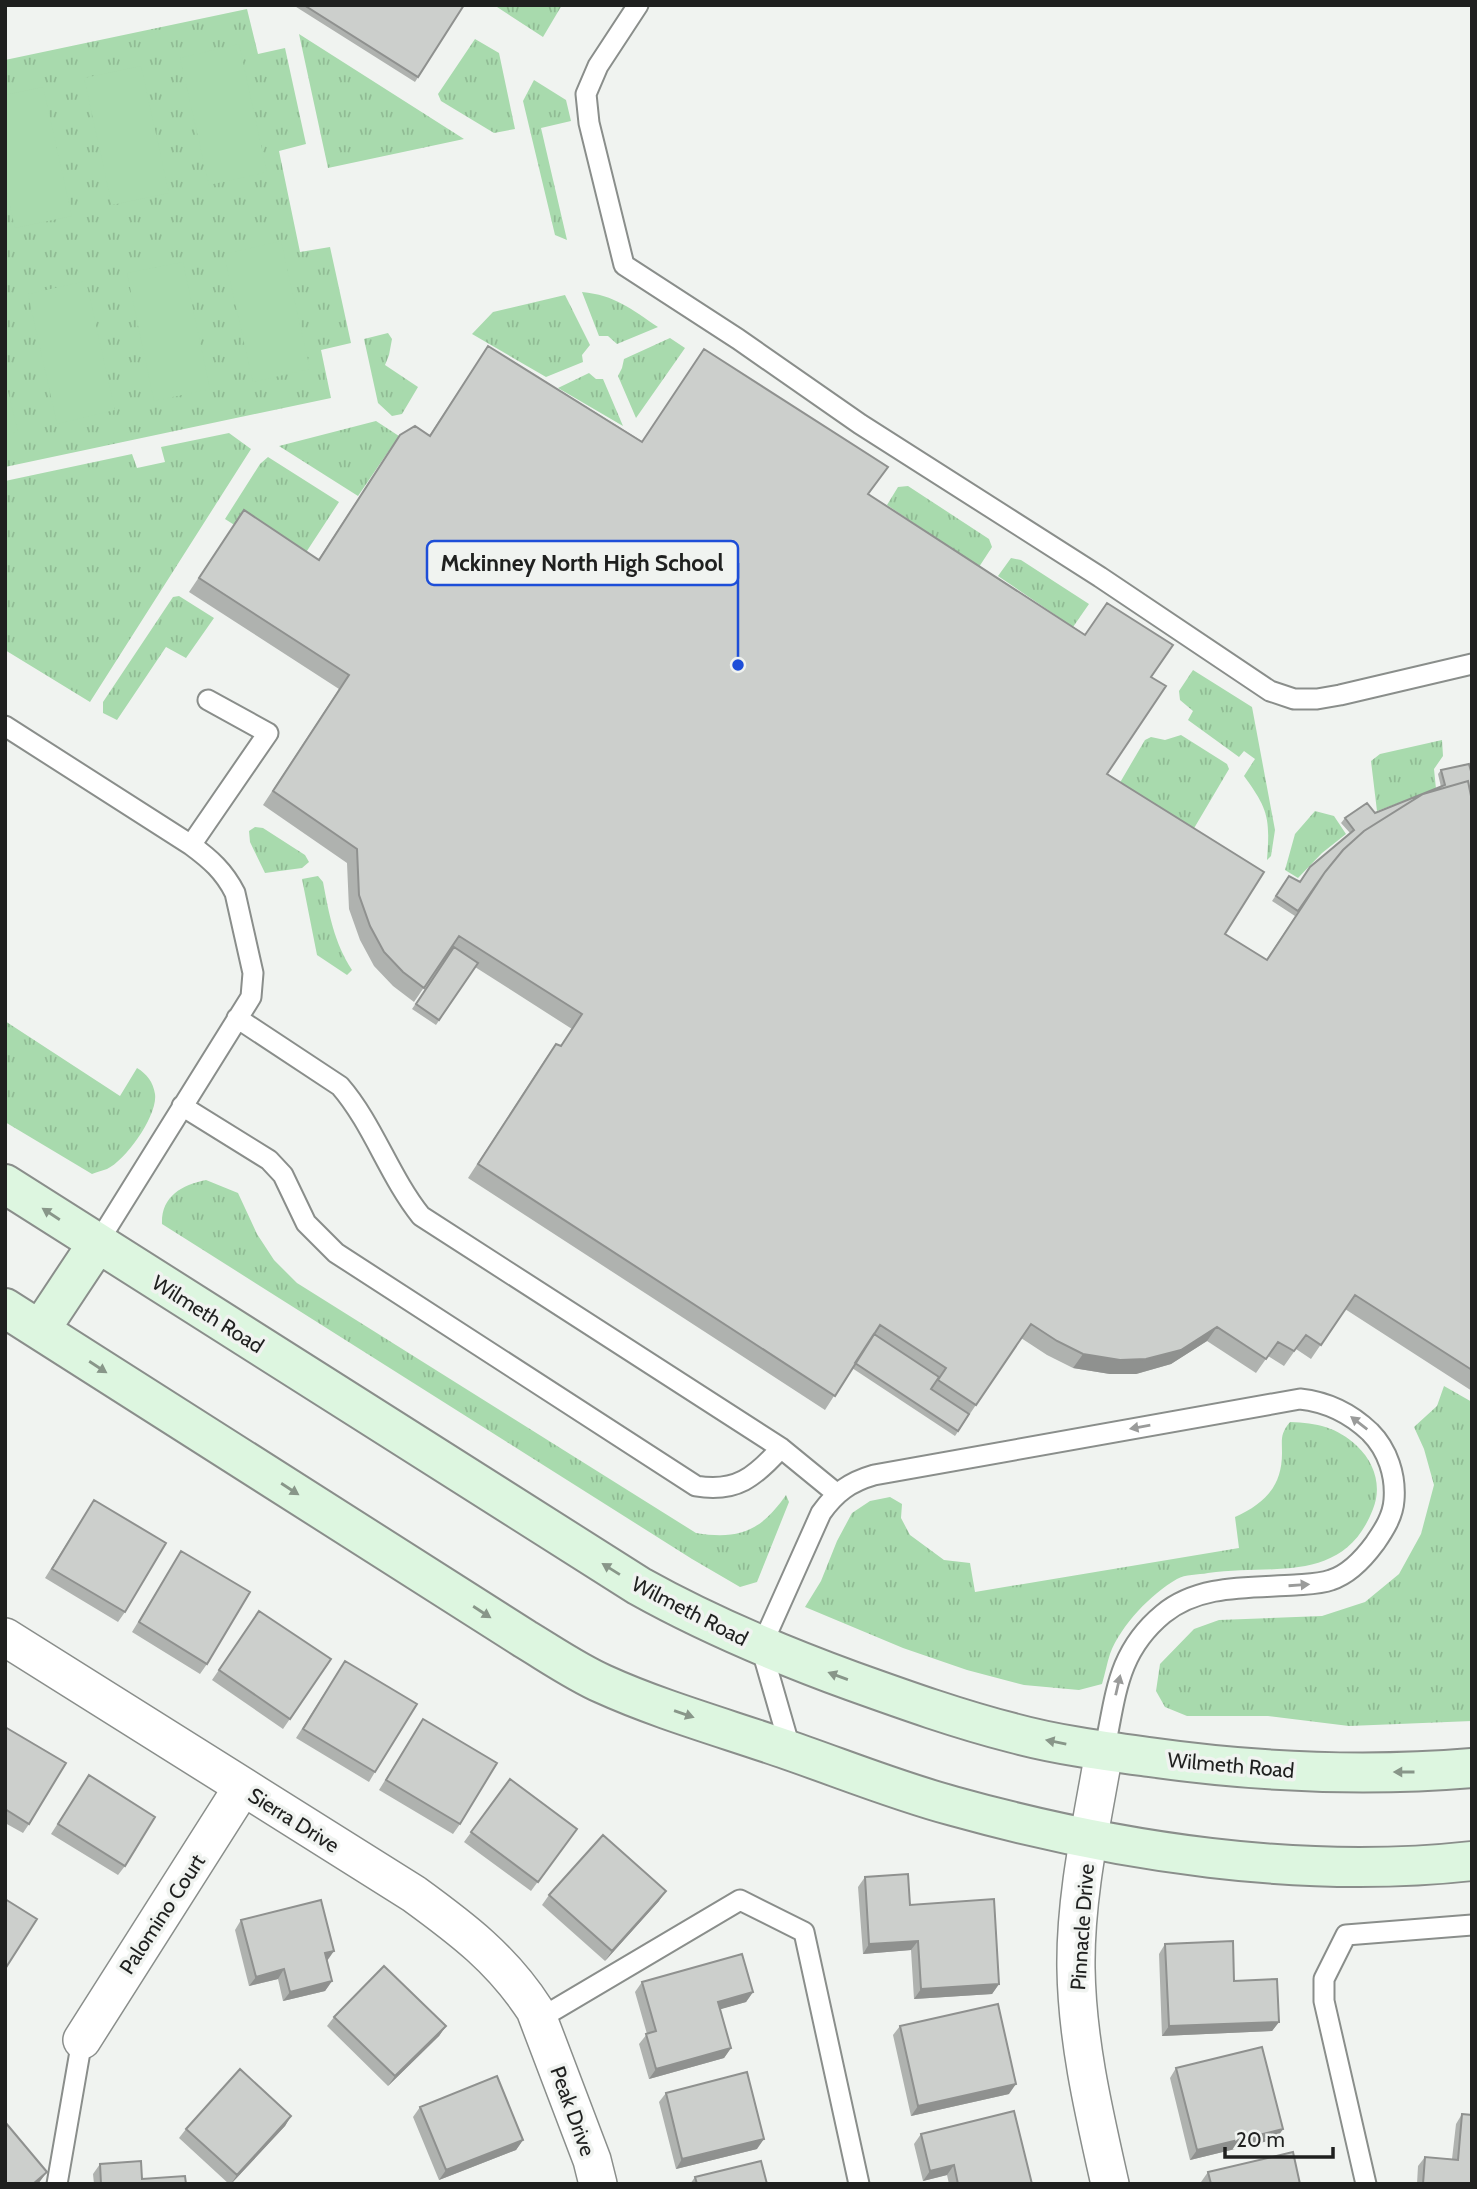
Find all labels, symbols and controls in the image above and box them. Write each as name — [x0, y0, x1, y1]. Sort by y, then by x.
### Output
callout: Mckinney North High School — [427, 541, 738, 585]
text: Mckinney North High School — [440, 549, 724, 577]
one-way arrow — [41, 1207, 61, 1220]
street label: Wilmeth Road — [147, 1270, 269, 1358]
one-way arrow — [88, 1361, 108, 1374]
one-way arrow — [1350, 1417, 1368, 1431]
one-way arrow — [1129, 1422, 1151, 1433]
one-way arrow — [280, 1483, 299, 1496]
one-way arrow — [601, 1562, 621, 1575]
street label: Wilmeth Road — [628, 1571, 752, 1651]
one-way arrow — [1288, 1579, 1310, 1590]
one-way arrow — [472, 1605, 491, 1618]
one-way arrow — [828, 1670, 849, 1681]
one-way arrow — [1113, 1674, 1124, 1696]
one-way arrow — [674, 1708, 695, 1719]
one-way arrow — [1045, 1736, 1067, 1747]
street label: Wilmeth Road — [1167, 1747, 1295, 1783]
one-way arrow — [1392, 1766, 1414, 1778]
street label: Sierra Drive — [244, 1782, 344, 1858]
street label: Palomino Court — [114, 1849, 210, 1979]
street label: Pinnacle Drive — [1065, 1863, 1099, 1991]
street label: Peak Drive — [545, 2063, 601, 2160]
scale bar — [1225, 2116, 1334, 2160]
text: 20 m — [1236, 2127, 1285, 2152]

